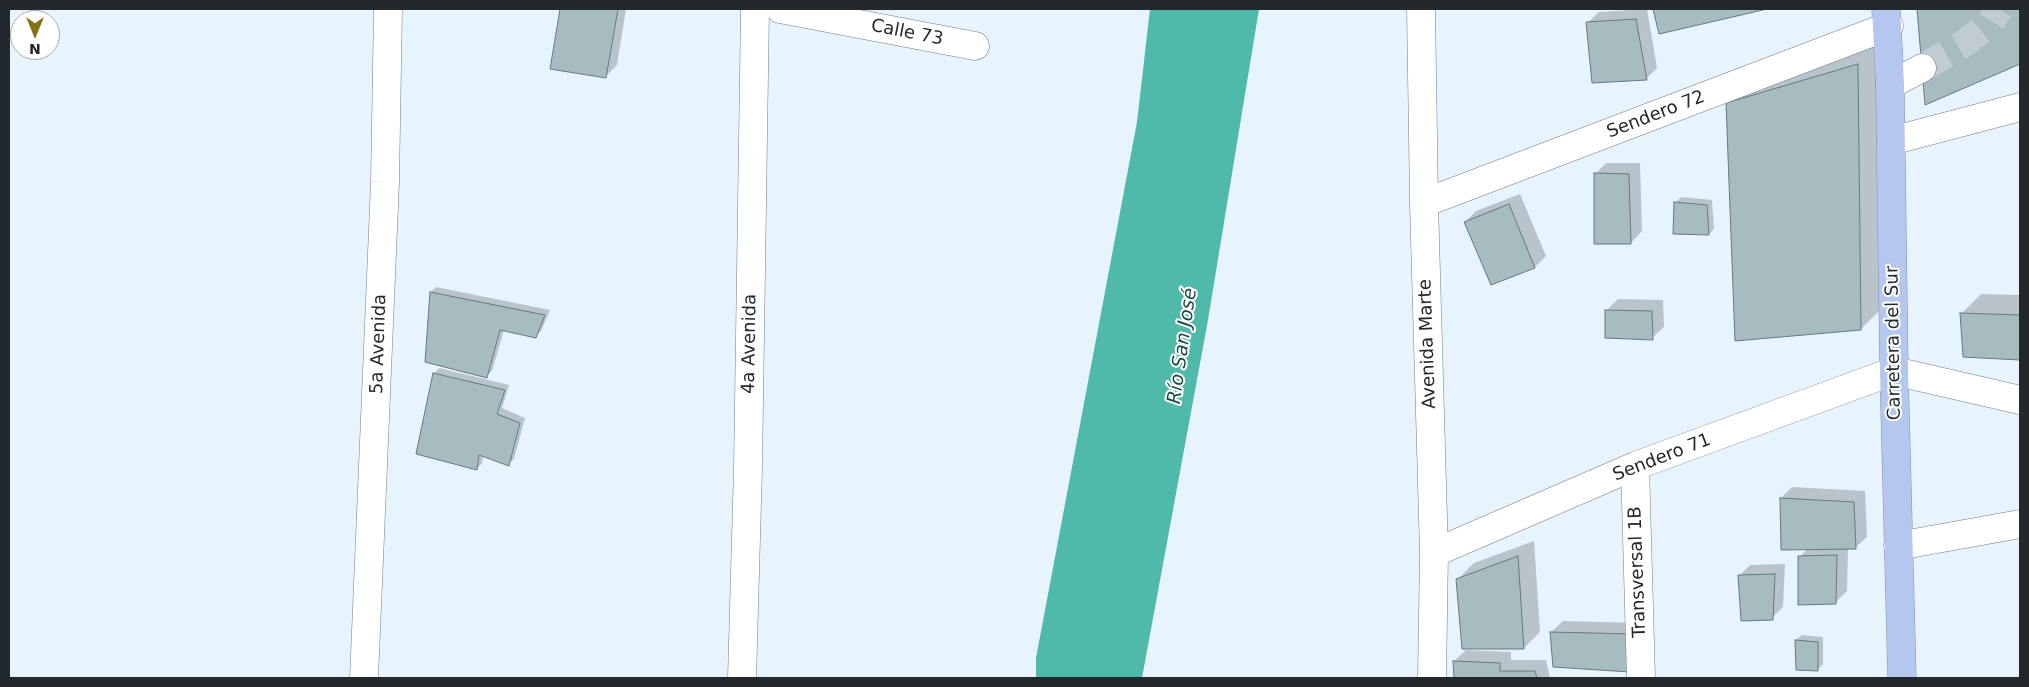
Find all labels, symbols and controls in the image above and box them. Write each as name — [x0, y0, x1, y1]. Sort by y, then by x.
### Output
north arrow — [10, 10, 60, 60]
street label: Calle 73 — [869, 15, 945, 51]
text: N — [29, 41, 41, 57]
street label: Sendero 72 — [1604, 86, 1708, 144]
street label: Carretera del Sur — [1882, 266, 1906, 420]
street label: Avenida Marte — [1415, 279, 1441, 409]
water label: Río San José — [1164, 287, 1202, 405]
street label: 5a Avenida — [366, 294, 392, 394]
street label: 4a Avenida — [738, 294, 762, 394]
street label: Sendero 71 — [1610, 429, 1714, 487]
street label: Transversal 1B — [1625, 506, 1651, 638]

